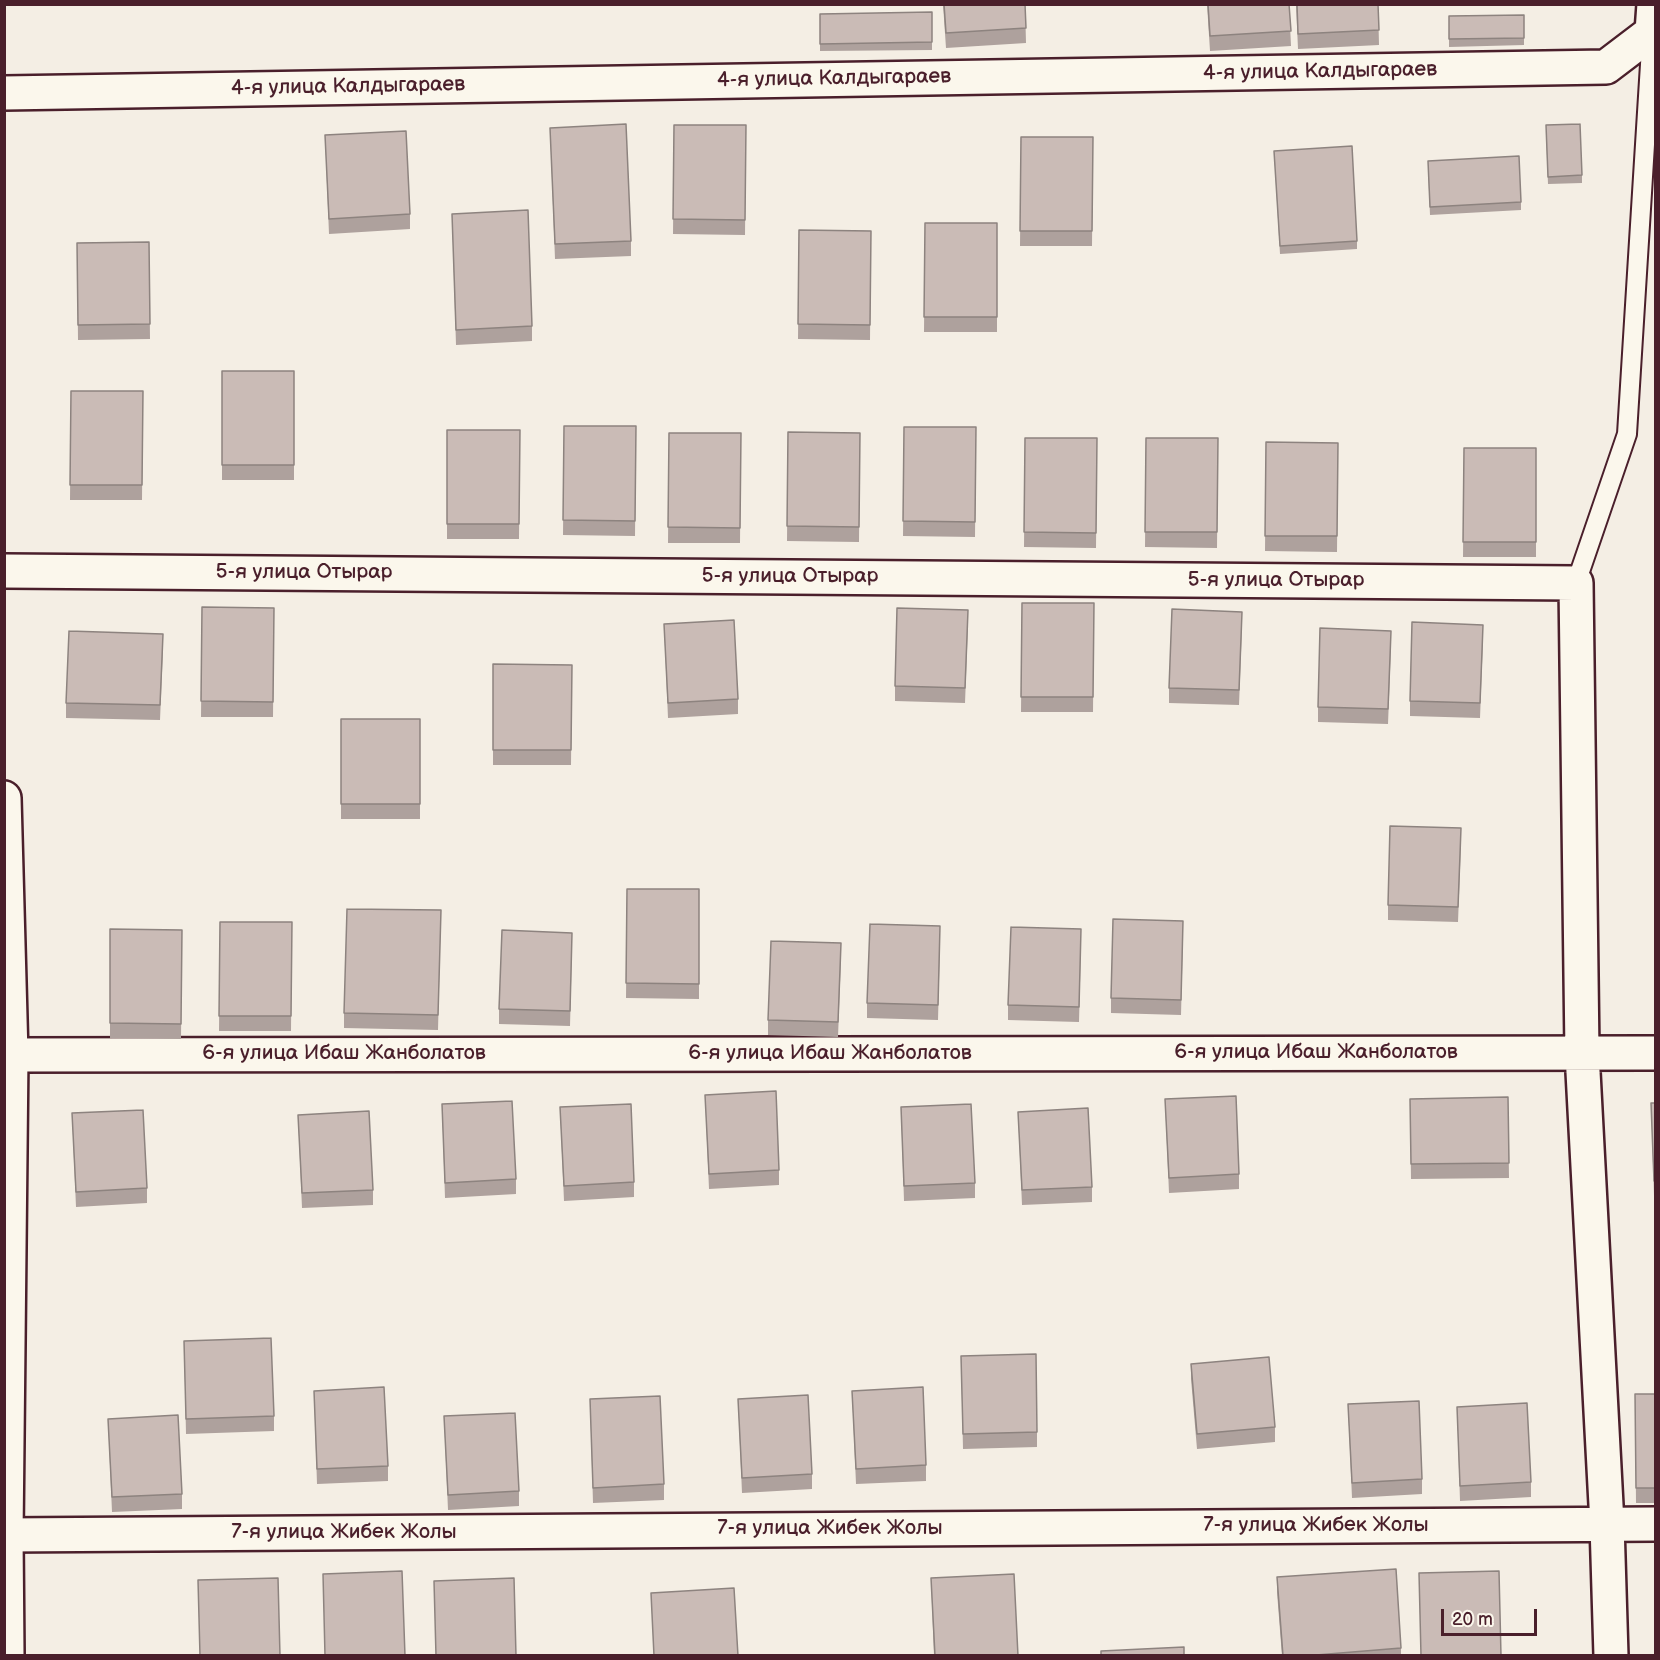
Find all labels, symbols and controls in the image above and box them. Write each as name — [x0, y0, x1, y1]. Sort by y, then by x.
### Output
street label: 4-я улица Калдыгараев — [1203, 57, 1437, 87]
street label: 4-я улица Калдыгараев — [717, 64, 951, 94]
street label: 4-я улица Калдыгараев — [231, 72, 465, 102]
street label: 5-я улица Отырар — [216, 560, 392, 586]
street label: 5-я улица Отырар — [702, 564, 878, 590]
street label: 5-я улица Отырар — [1188, 568, 1364, 594]
street label: 6-я улица Ибаш Жанболатов — [1174, 1040, 1458, 1066]
street label: 6-я улица Ибаш Жанболатов — [202, 1041, 486, 1067]
street label: 6-я улица Ибаш Жанболатов — [688, 1041, 972, 1067]
street label: 7-я улица Жибек Жолы — [1203, 1513, 1429, 1539]
street label: 7-я улица Жибек Жолы — [717, 1516, 943, 1542]
street label: 7-я улица Жибек Жолы — [231, 1520, 457, 1546]
scale bar — [1444, 1597, 1540, 1635]
text: 20 m — [1452, 1609, 1493, 1630]

